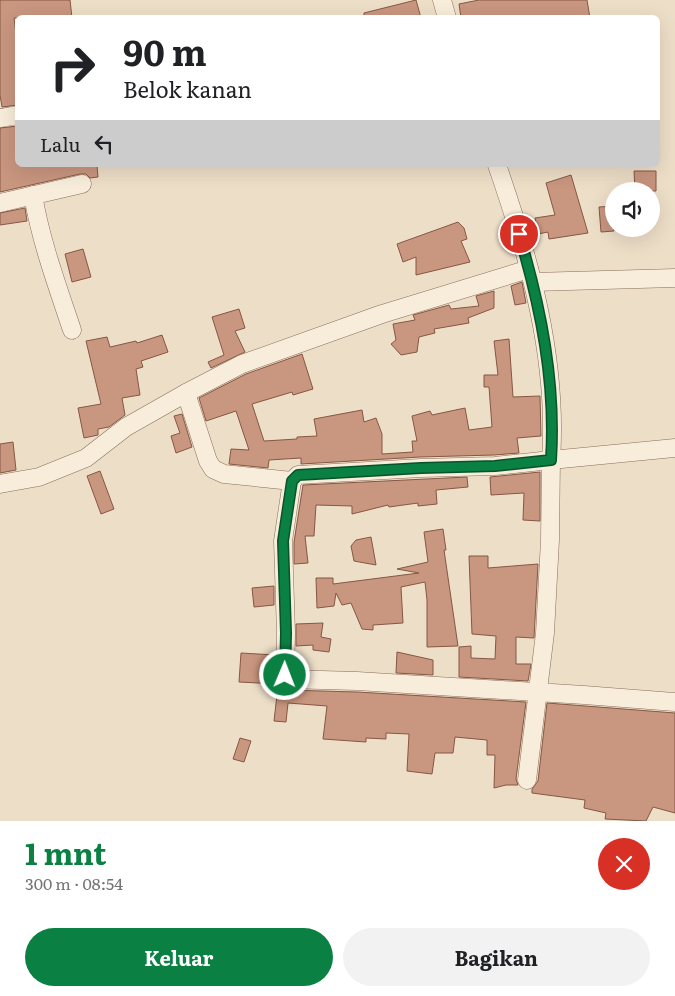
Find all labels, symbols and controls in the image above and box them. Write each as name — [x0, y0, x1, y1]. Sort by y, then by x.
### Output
text: 90 m — [123, 25, 207, 77]
icon: right — [40, 35, 105, 100]
text: Belok kanan — [123, 72, 252, 105]
text: Lalu — [40, 130, 80, 158]
icon: left — [90, 130, 118, 158]
map controls — [605, 182, 660, 237]
button: sound — [605, 182, 660, 237]
pin — [498, 213, 540, 255]
icon: arrive — [505, 220, 533, 248]
position arrow — [258, 648, 310, 700]
text: 1 mnt — [25, 830, 106, 874]
button: close — [598, 838, 650, 890]
text: 300 m · 08:54 — [25, 871, 123, 895]
button: Keluar — [25, 928, 333, 986]
button: Bagikan — [343, 928, 650, 986]

